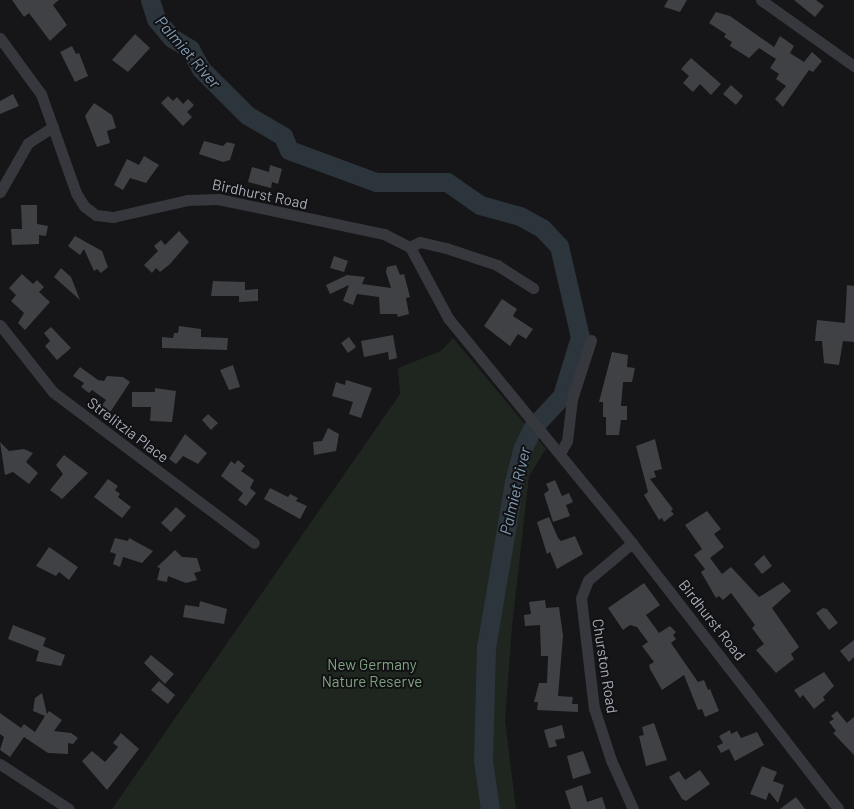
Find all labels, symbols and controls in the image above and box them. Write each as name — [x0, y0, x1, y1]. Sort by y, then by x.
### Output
water label: Palmiet River — [151, 12, 225, 92]
street label: Birdhurst Road — [211, 175, 309, 213]
street label: Strelitzia Place — [84, 394, 172, 466]
water label: Palmiet River — [496, 445, 534, 537]
street label: Birdhurst Road — [675, 576, 749, 664]
street label: Churston Road — [589, 617, 621, 715]
park label: New Germany Nature Reserve — [322, 655, 422, 690]

